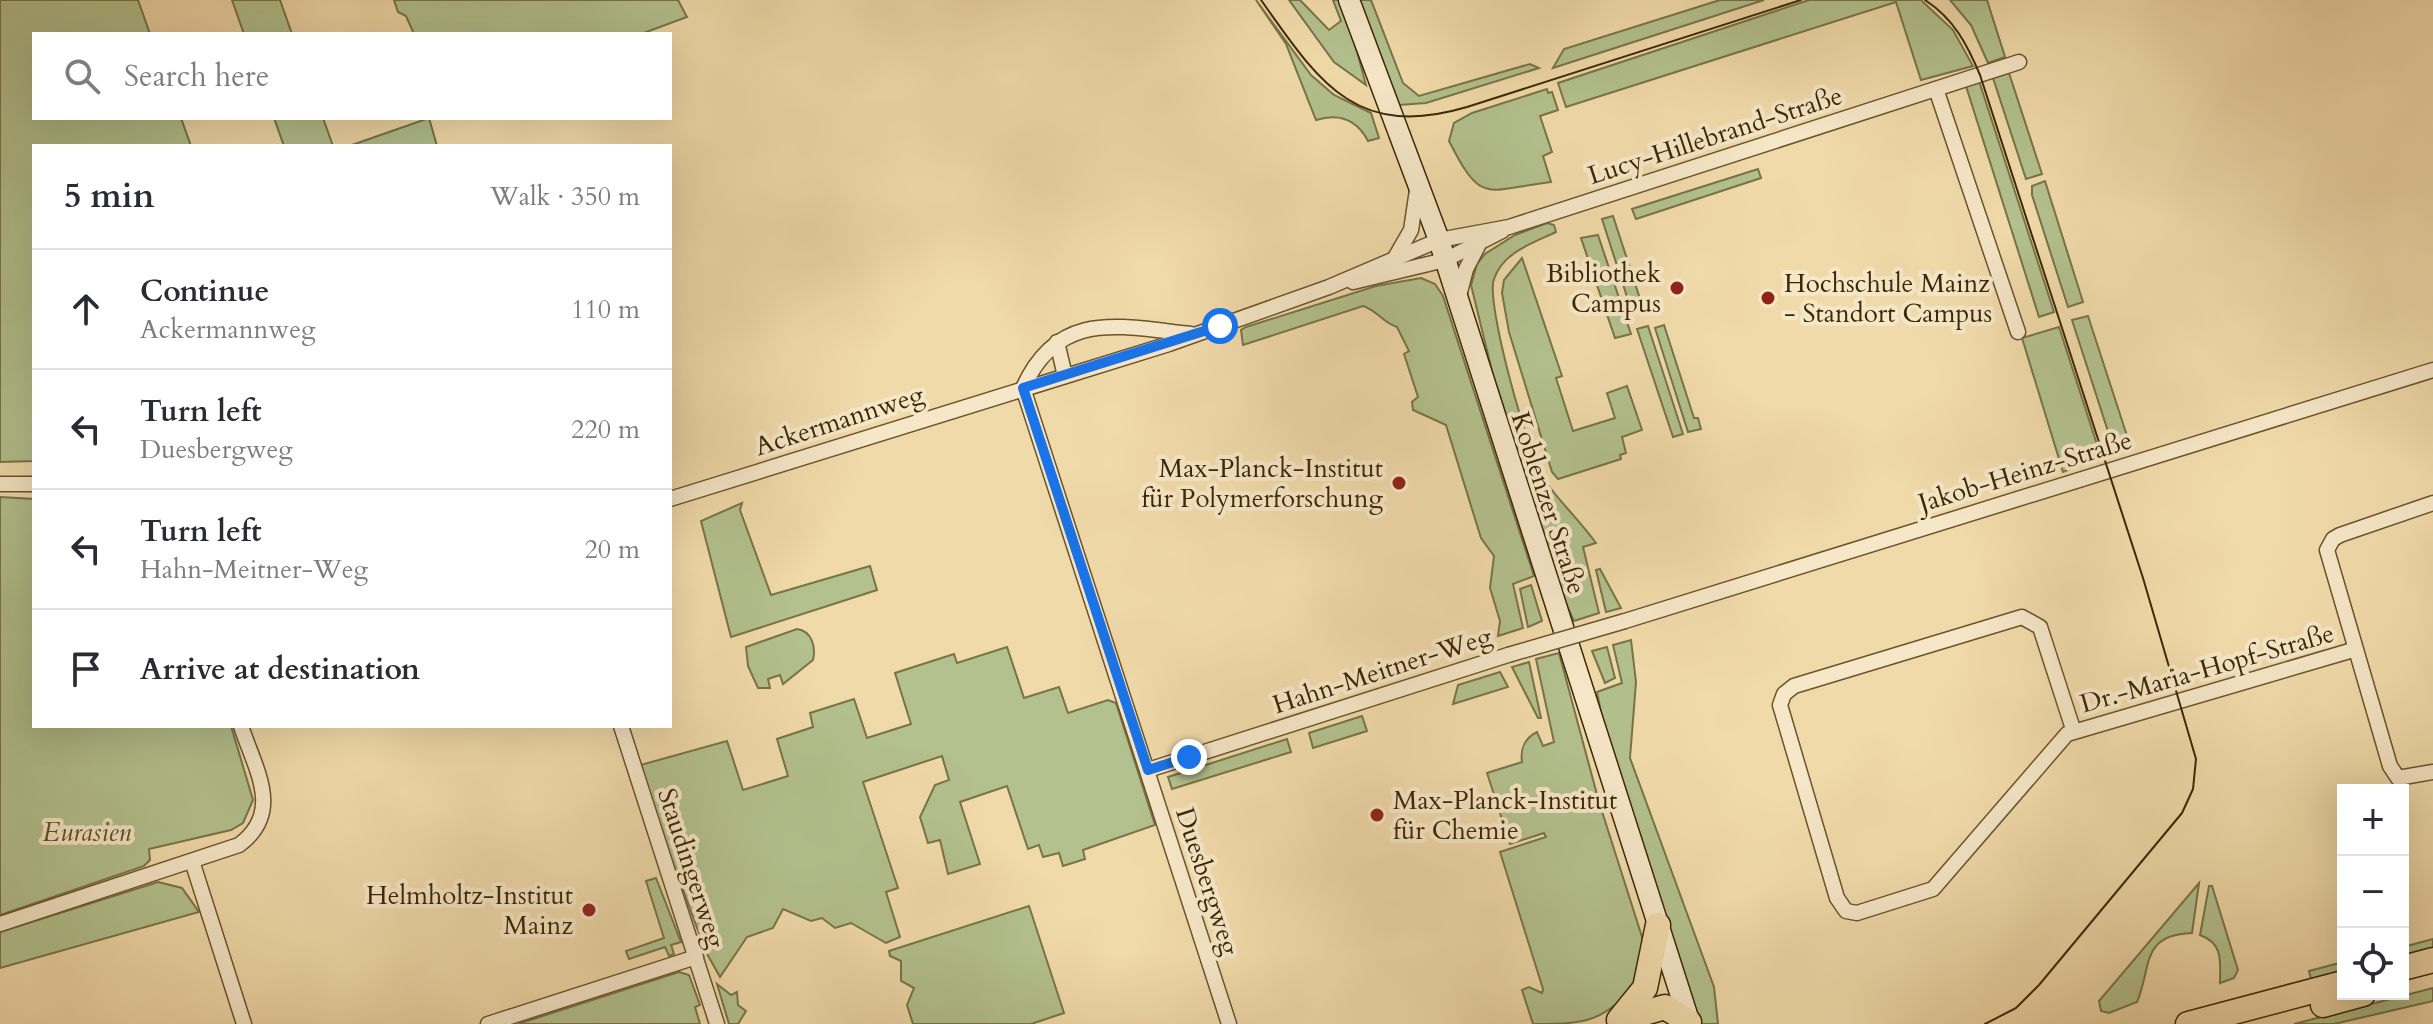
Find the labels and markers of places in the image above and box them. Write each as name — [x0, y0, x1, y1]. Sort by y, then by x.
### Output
place label: Bibliothek Campus — [1546, 256, 1661, 321]
place label: Hochschule Mainz - Standort Campus — [1784, 266, 1992, 331]
marker: Bibliothek Campus — [1668, 279, 1686, 297]
marker: Hochschule Mainz - Standort Campus — [1759, 289, 1777, 307]
place label: Max-Planck-Institut für Polymerforschung — [1141, 451, 1383, 516]
marker: Max-Planck-Institut für Polymerforschung — [1390, 474, 1408, 492]
place label: Max-Planck-Institut für Chemie — [1393, 783, 1617, 848]
marker: Max-Planck-Institut für Chemie — [1368, 806, 1386, 824]
place label: Helmholtz-Institut Mainz — [366, 878, 573, 943]
marker: Helmholtz-Institut Mainz — [580, 901, 598, 919]

